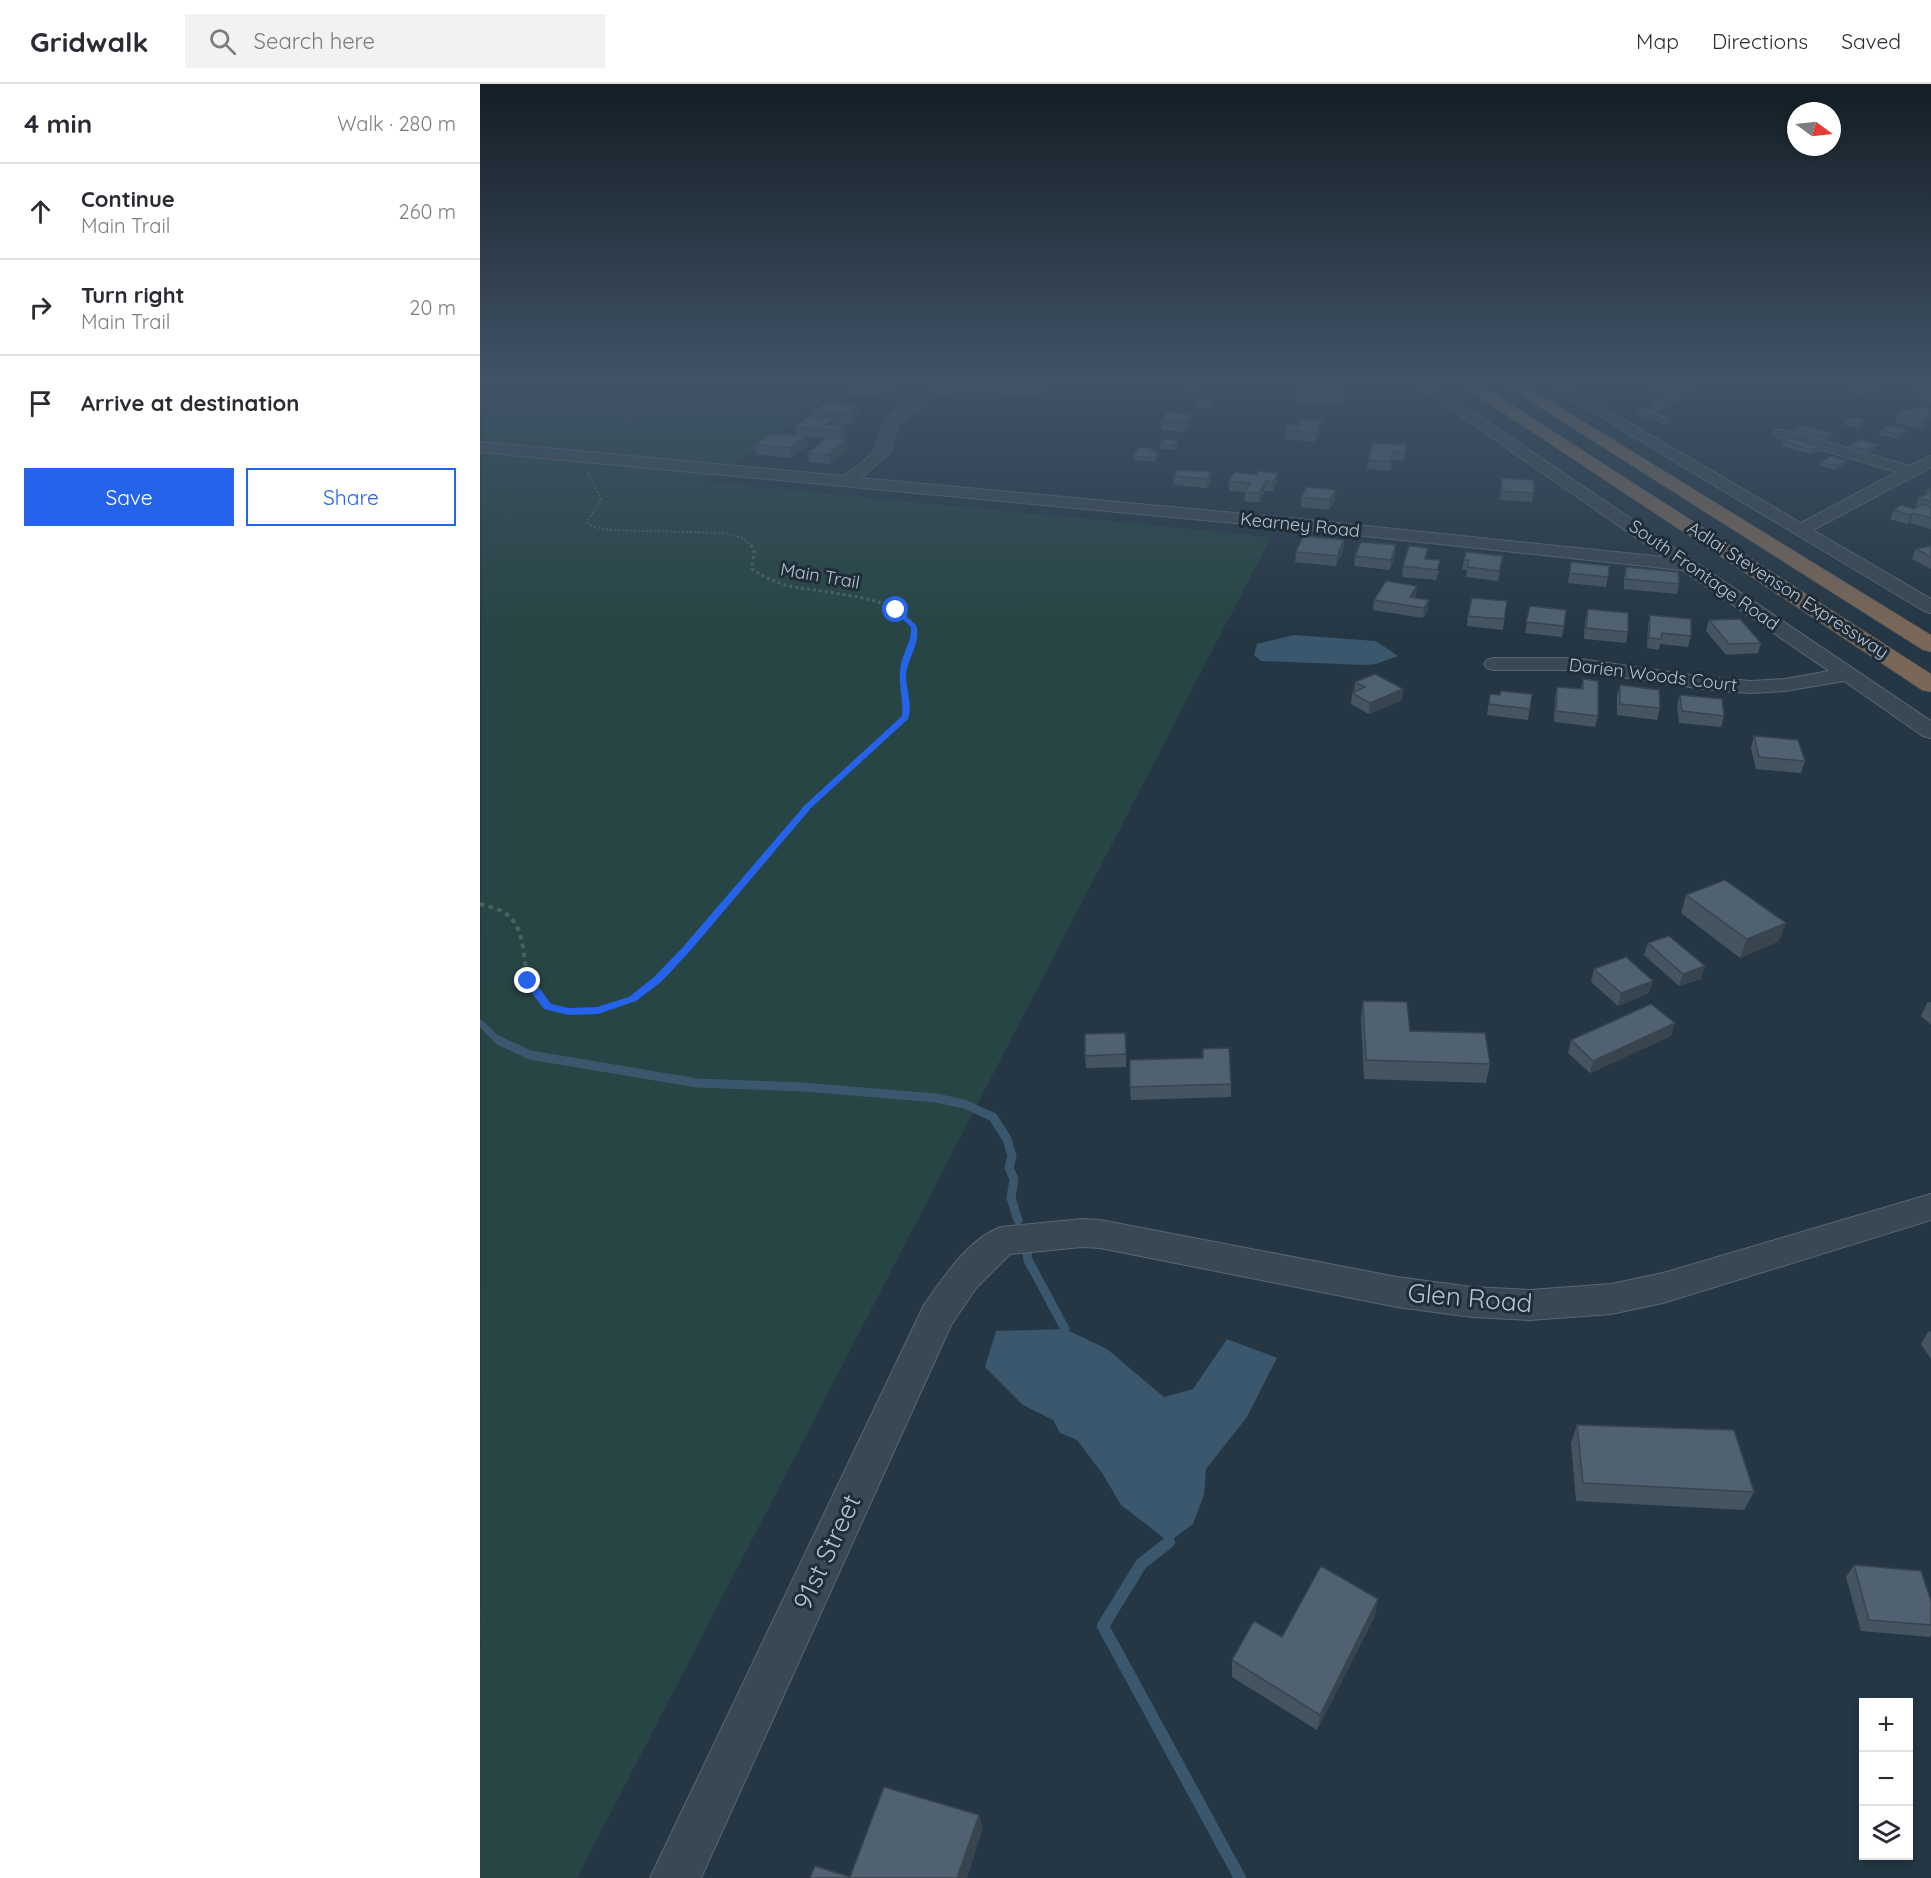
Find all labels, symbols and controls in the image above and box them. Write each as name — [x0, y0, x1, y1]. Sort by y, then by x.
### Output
search box — [185, 14, 605, 68]
text: Gridwalk — [30, 24, 149, 59]
icon: search — [206, 25, 239, 58]
text: Search here — [254, 27, 375, 55]
text: Map — [1636, 28, 1679, 54]
text: Directions — [1712, 28, 1808, 54]
text: Saved — [1841, 28, 1901, 54]
north arrow — [1787, 102, 1841, 156]
text: 4 min — [24, 107, 92, 140]
text: Walk · 280 m — [337, 111, 456, 136]
text: Continue — [81, 185, 175, 213]
icon: ahead — [24, 195, 57, 228]
text: 260 m — [399, 199, 456, 224]
text: Main Trail — [81, 213, 170, 238]
text: Turn right — [81, 281, 185, 309]
icon: right — [24, 291, 57, 324]
text: 20 m — [409, 295, 456, 320]
text: Main Trail — [81, 309, 170, 334]
icon: arrive — [24, 387, 57, 420]
text: Arrive at destination — [81, 389, 299, 417]
button: Save — [24, 468, 234, 526]
button: Share — [246, 468, 456, 526]
street label: Kearney Road — [1239, 507, 1361, 542]
street label: South Frontage Road — [1625, 514, 1784, 635]
street label: Adlai Stevenson Expressway — [1683, 516, 1893, 663]
street label: Main Trail — [779, 557, 862, 594]
route start — [882, 596, 908, 622]
street label: Darien Woods Court — [1568, 653, 1738, 696]
route end — [514, 967, 540, 993]
street label: Glen Road — [1406, 1276, 1534, 1319]
street label: 91st Street — [785, 1489, 868, 1615]
map controls — [1859, 1698, 1913, 1860]
button: + — [1859, 1698, 1913, 1752]
button: − — [1859, 1752, 1913, 1806]
button: layers — [1859, 1806, 1913, 1860]

